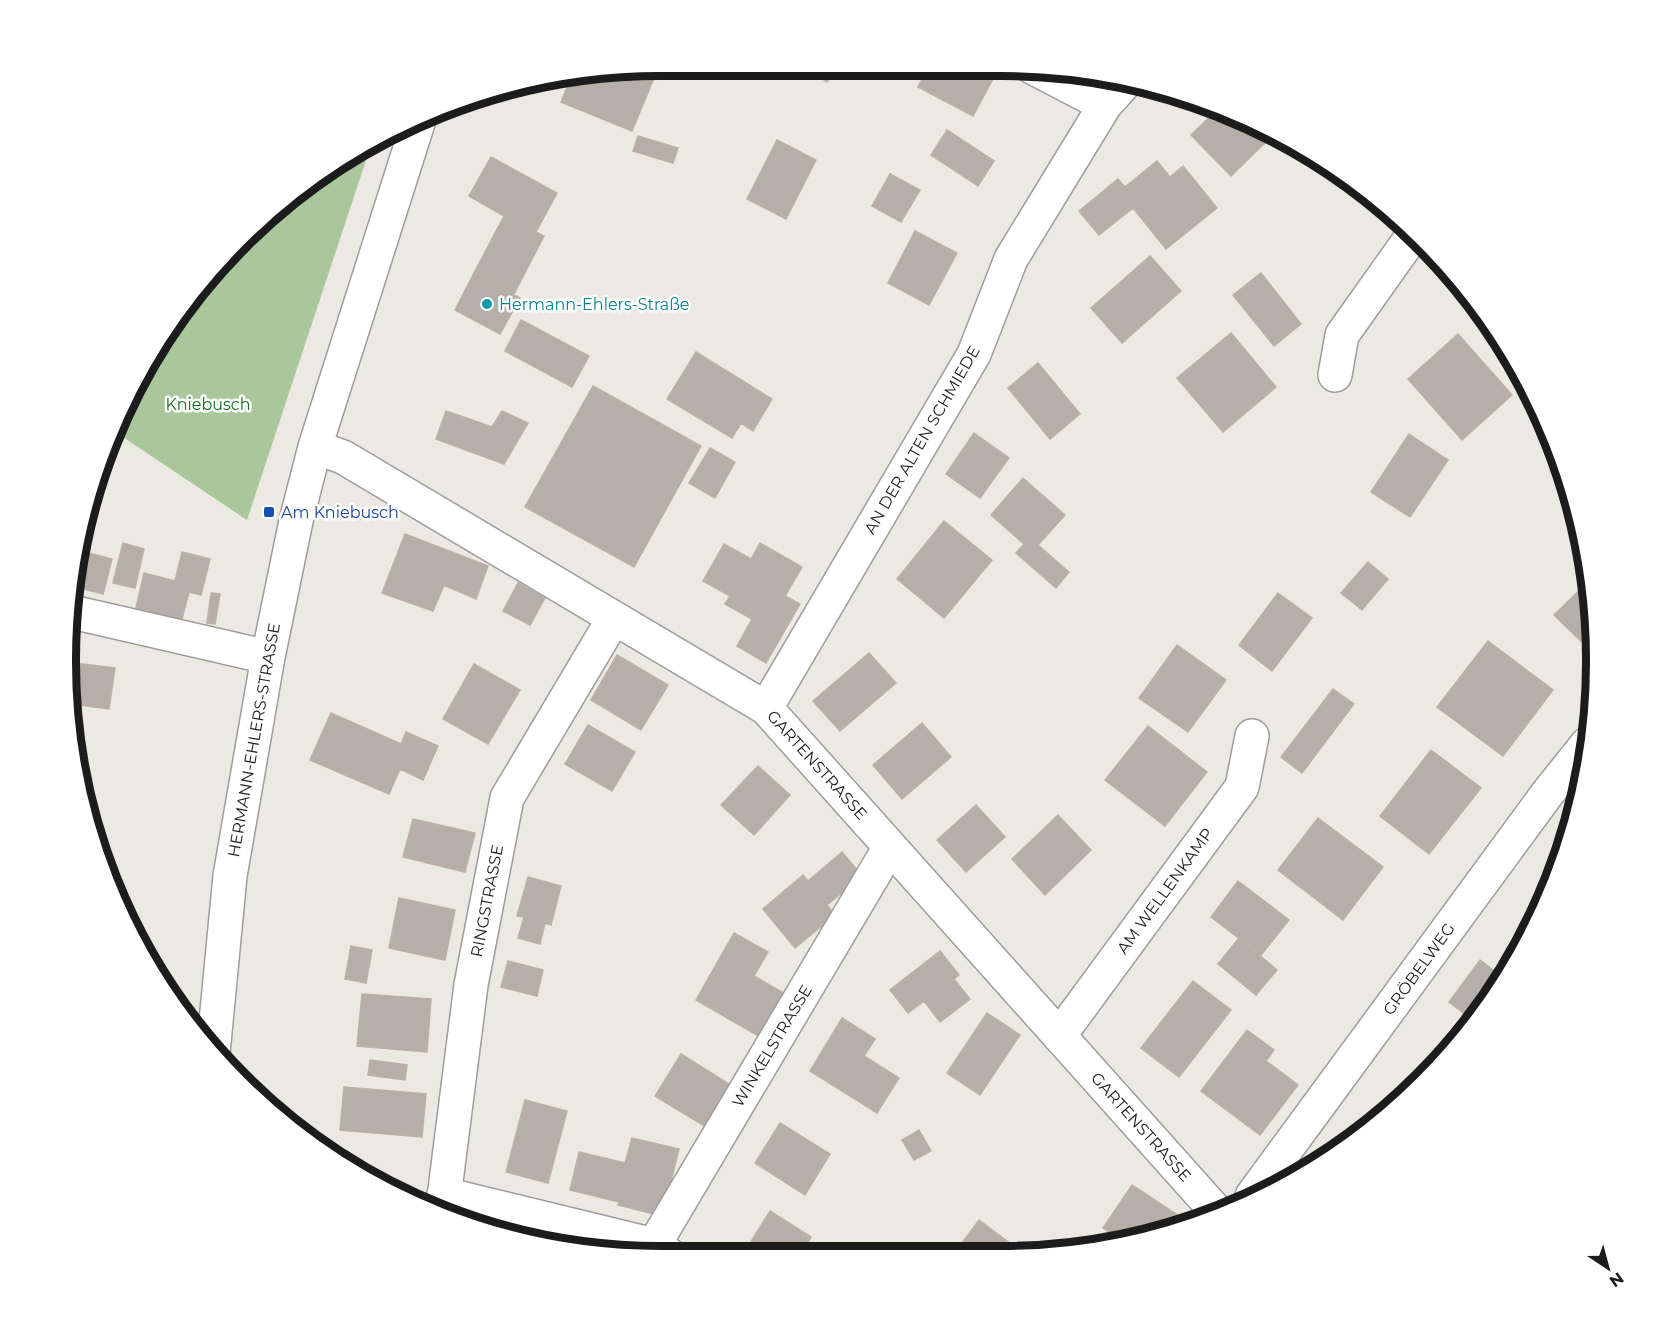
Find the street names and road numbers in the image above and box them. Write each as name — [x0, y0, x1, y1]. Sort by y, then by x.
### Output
street label: AN DER ALTEN SCHMIEDE — [860, 343, 984, 537]
street label: HERMANN-EHLERS-STRASSE — [224, 621, 284, 859]
street label: GARTENSTRASSE — [763, 706, 871, 824]
street label: AM WELLENKAMP — [1113, 824, 1217, 958]
street label: RINGSTRASSE — [467, 843, 507, 959]
street label: GRÖBELWEG — [1378, 919, 1459, 1019]
street label: WINKELSTRASSE — [728, 982, 816, 1110]
street label: GARTENSTRASSE — [1087, 1068, 1195, 1186]

